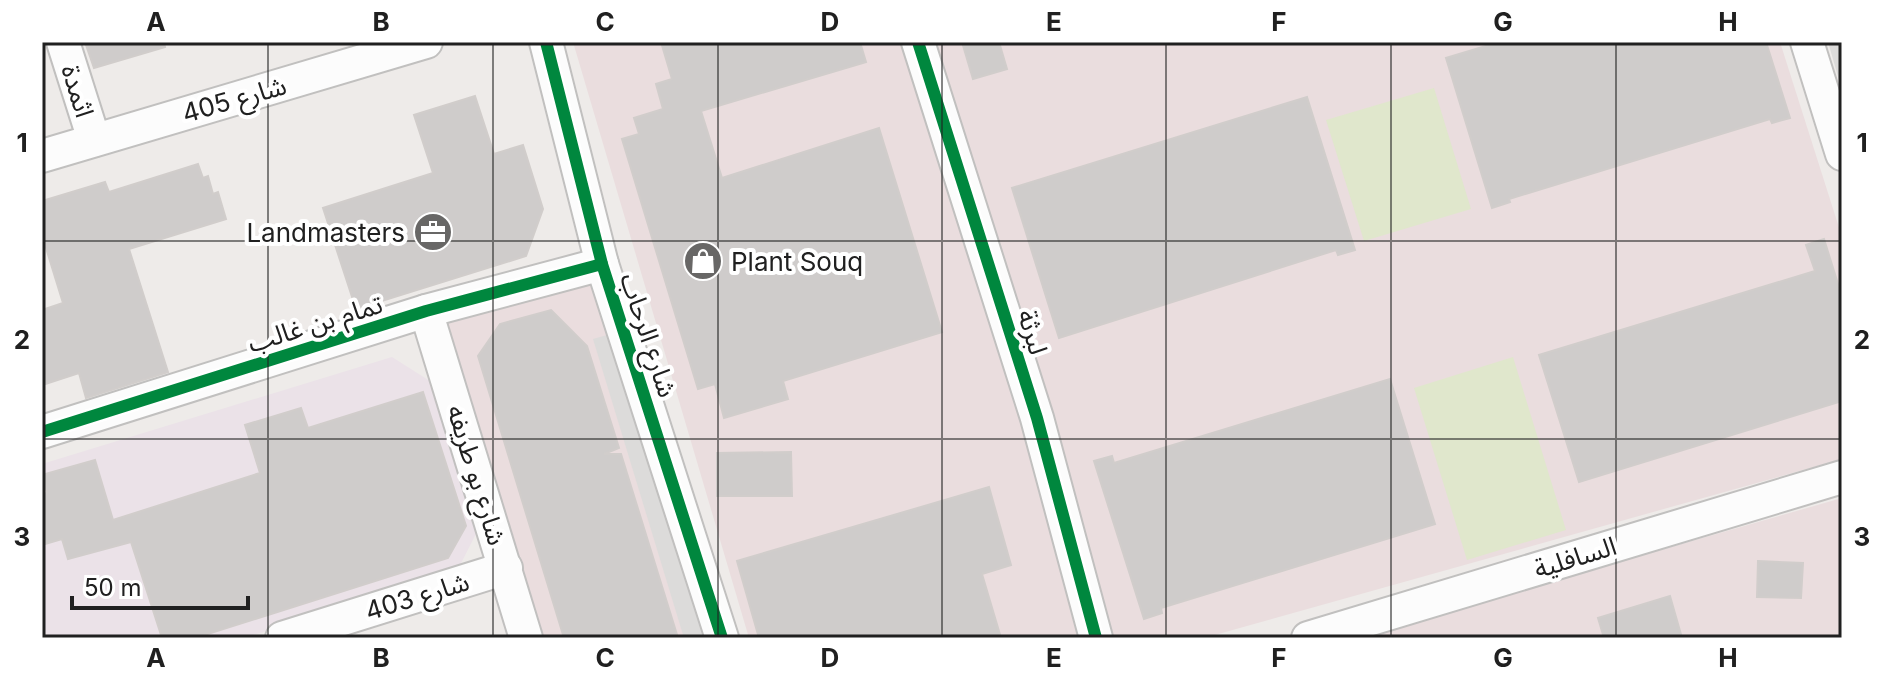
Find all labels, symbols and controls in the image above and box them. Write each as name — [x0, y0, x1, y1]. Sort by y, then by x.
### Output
text: A — [146, 6, 166, 37]
text: B — [372, 6, 390, 37]
text: C — [595, 6, 615, 37]
text: D — [821, 6, 839, 37]
text: E — [1046, 6, 1062, 37]
text: F — [1271, 6, 1287, 37]
text: G — [1493, 6, 1513, 37]
text: H — [1718, 6, 1738, 37]
street label: اثمدة — [55, 61, 101, 121]
street label: شارع 405 — [178, 69, 291, 132]
text: 1 — [16, 127, 28, 158]
text: 1 — [1856, 127, 1868, 158]
office icon: Landmasters — [412, 211, 454, 253]
place label: Landmasters — [246, 217, 405, 248]
shop icon: Plant Souq — [682, 240, 724, 282]
place label: Plant Souq — [731, 246, 863, 277]
street label: شارع الرحاب — [611, 269, 684, 402]
street label: تمام بن غالب — [244, 288, 388, 363]
street label: لبرثة — [1012, 306, 1054, 358]
text: 2 — [14, 324, 30, 355]
text: 2 — [1854, 324, 1870, 355]
street label: شارع بو طريفه — [437, 401, 513, 550]
text: 3 — [14, 521, 30, 552]
text: 3 — [1854, 521, 1870, 552]
street label: السافلية — [1530, 530, 1620, 584]
scale bar — [72, 560, 248, 610]
street label: شارع 403 — [361, 565, 474, 630]
text: 50 m — [84, 573, 142, 602]
text: A — [146, 642, 166, 673]
text: B — [372, 642, 390, 673]
text: C — [595, 642, 615, 673]
text: D — [821, 642, 839, 673]
text: E — [1046, 642, 1062, 673]
text: F — [1271, 642, 1287, 673]
text: G — [1493, 642, 1513, 673]
text: H — [1718, 642, 1738, 673]

